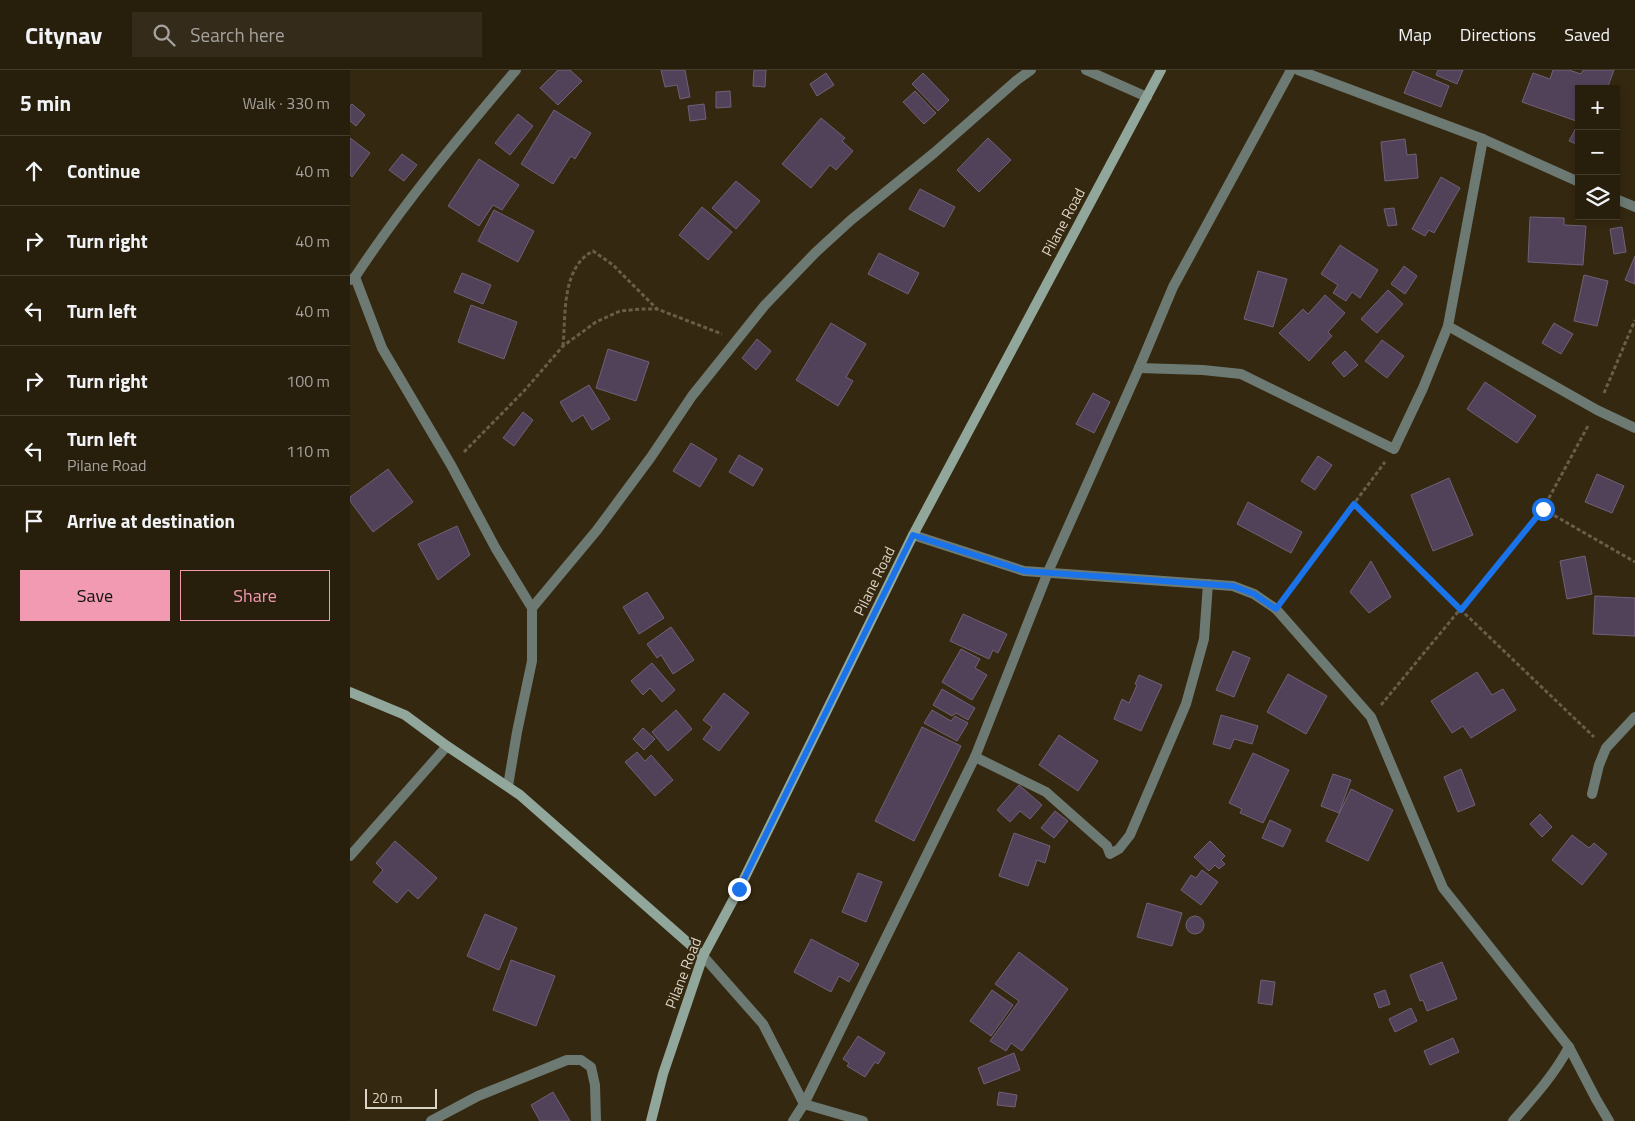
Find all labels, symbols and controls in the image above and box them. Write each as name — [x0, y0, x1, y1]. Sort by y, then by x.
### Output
search box — [132, 12, 482, 57]
text: Citynav — [25, 17, 102, 53]
text: Search here — [190, 20, 285, 49]
icon: search — [150, 21, 178, 49]
text: Map — [1398, 21, 1432, 48]
text: Directions — [1460, 21, 1536, 48]
text: Saved — [1564, 21, 1610, 48]
map controls — [1575, 85, 1620, 220]
button: + — [1575, 85, 1620, 130]
text: 5 min — [20, 87, 71, 119]
text: Walk · 330 m — [242, 91, 330, 115]
button: − — [1575, 130, 1620, 175]
text: Continue — [67, 156, 140, 185]
icon: ahead — [20, 157, 48, 185]
text: 40 m — [295, 159, 330, 183]
button: layers — [1575, 175, 1620, 220]
street label: Pilane Road — [1035, 184, 1091, 260]
text: Turn right — [67, 226, 148, 255]
icon: right — [20, 227, 48, 255]
text: 40 m — [295, 229, 330, 253]
text: Turn left — [67, 296, 137, 325]
icon: left — [20, 297, 48, 325]
text: 40 m — [295, 299, 330, 323]
text: Turn right — [67, 366, 148, 395]
icon: right — [20, 367, 48, 395]
text: 100 m — [286, 369, 330, 393]
text: Turn left — [67, 424, 137, 453]
icon: left — [20, 437, 48, 465]
text: 110 m — [286, 439, 330, 463]
text: Pilane Road — [67, 453, 147, 477]
route start — [1532, 498, 1555, 521]
text: Arrive at destination — [67, 506, 235, 535]
icon: arrive — [20, 507, 48, 535]
street label: Pilane Road — [847, 542, 901, 620]
button: Save — [20, 570, 170, 621]
button: Share — [180, 570, 330, 621]
route end — [728, 878, 751, 901]
street label: Pilane Road — [659, 934, 707, 1012]
scale bar — [365, 1086, 438, 1109]
text: 20 m — [372, 1087, 402, 1108]

